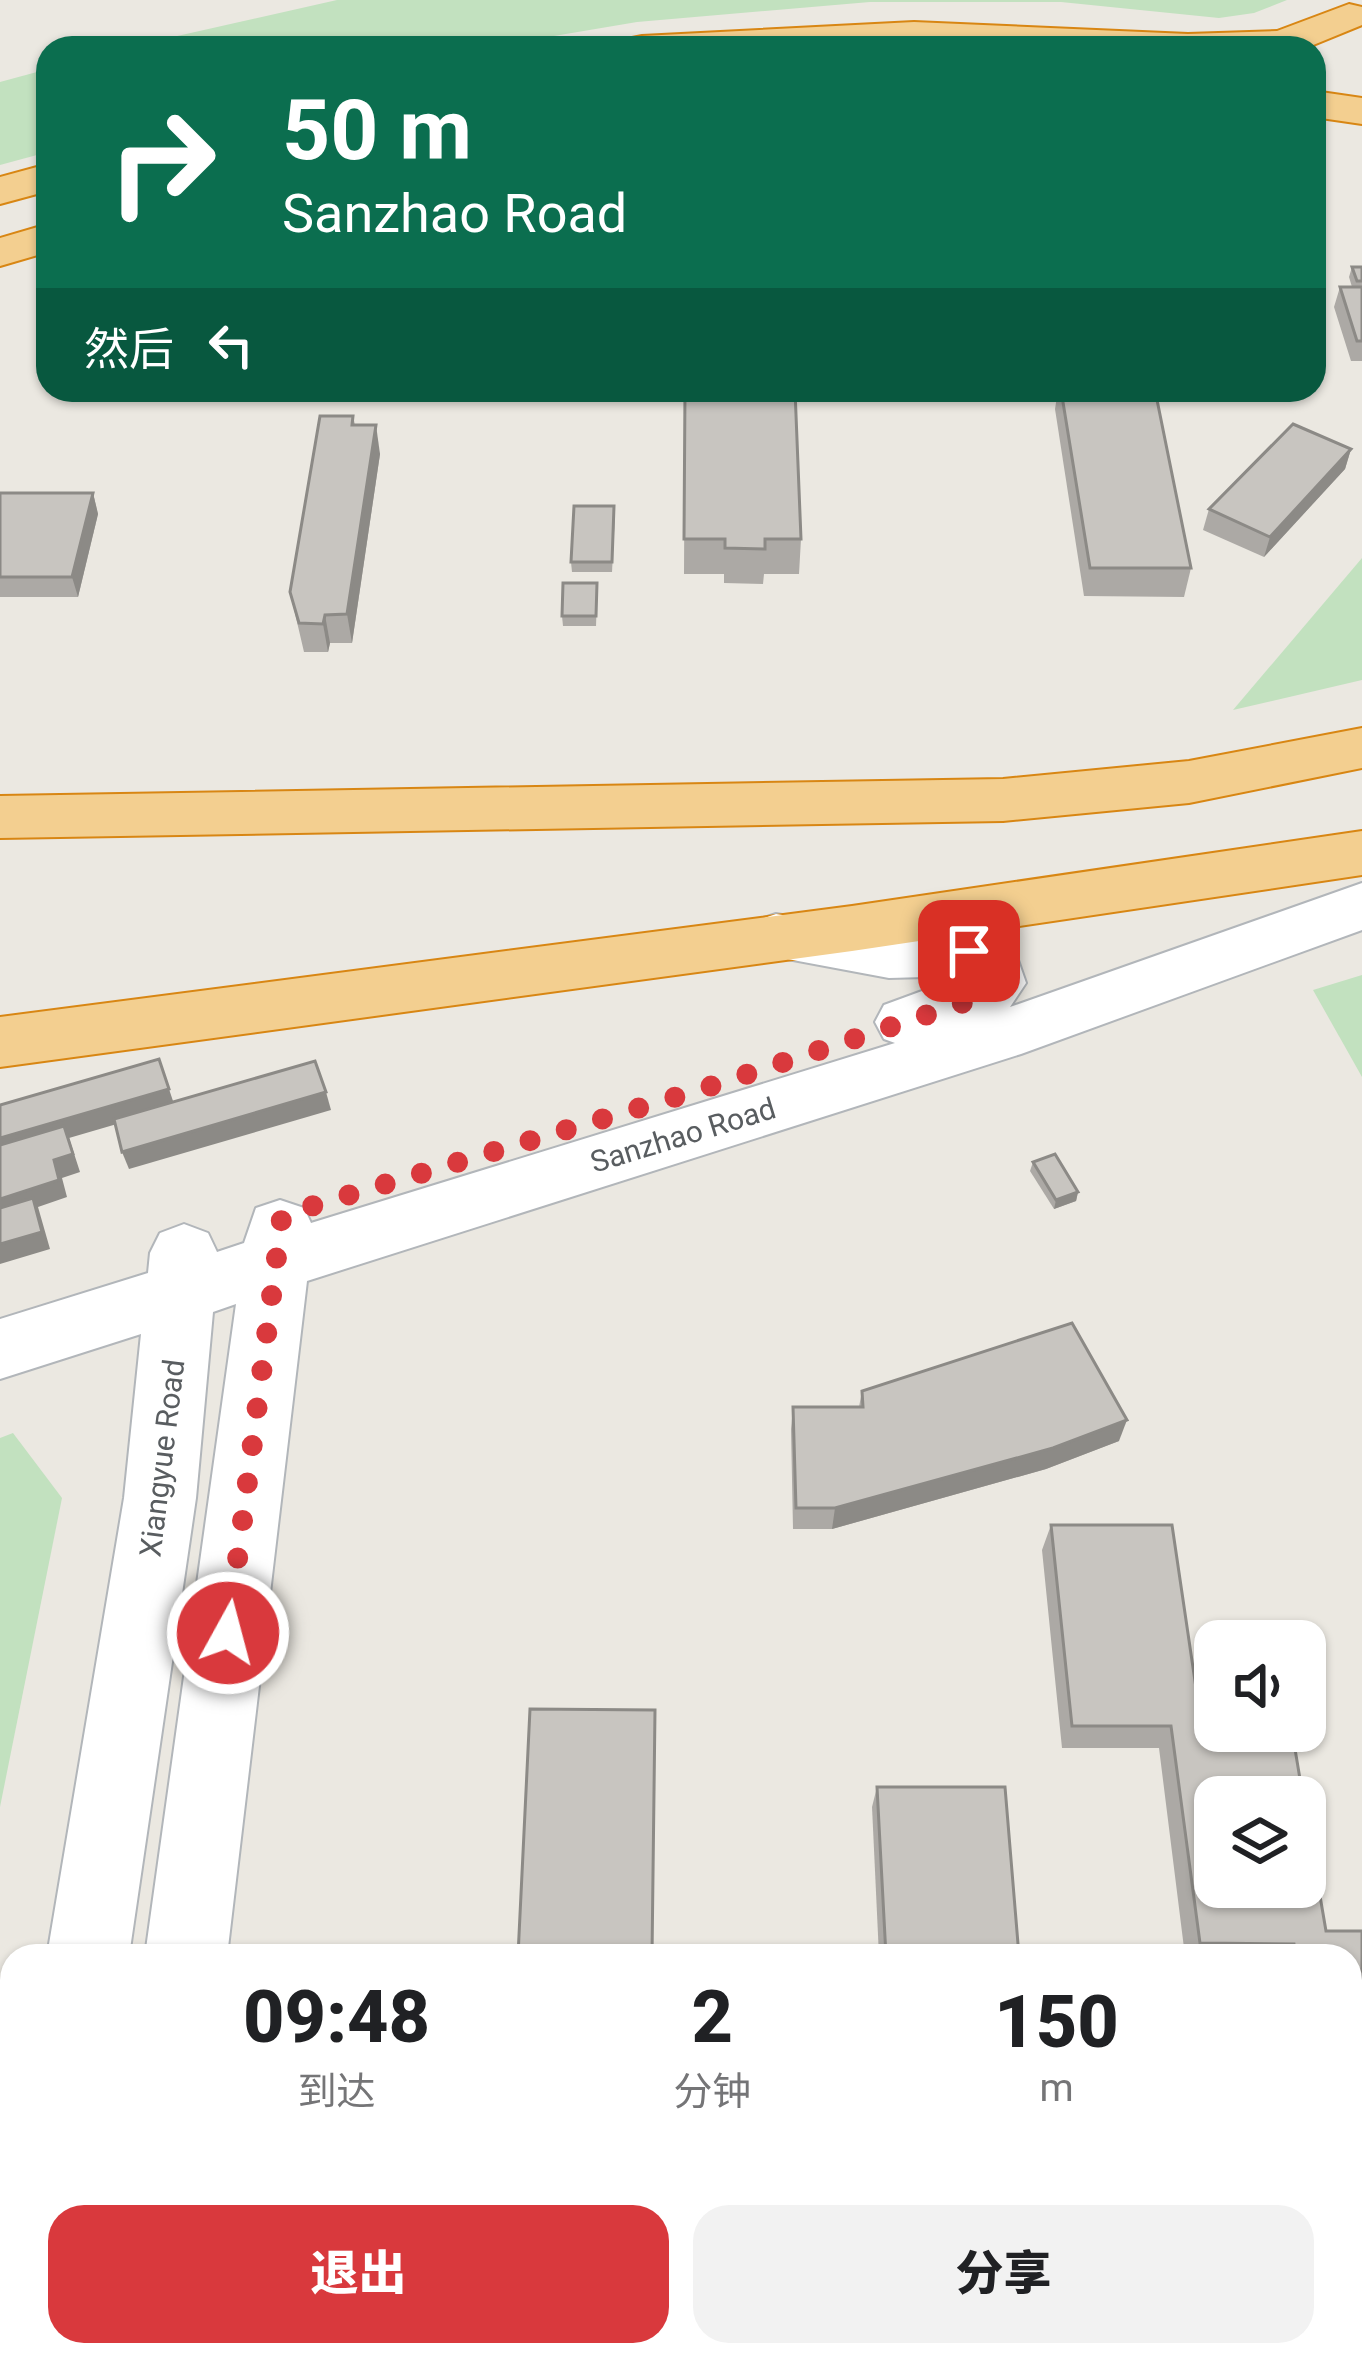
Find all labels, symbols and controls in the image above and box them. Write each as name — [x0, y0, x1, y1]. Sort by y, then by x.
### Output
text: 50 m — [282, 81, 472, 180]
icon: right — [84, 84, 240, 240]
text: Sanzhao Road — [282, 182, 627, 245]
icon: left — [198, 312, 264, 378]
text: 然后 — [84, 323, 174, 376]
pin — [918, 900, 1020, 1002]
icon: arrive — [936, 918, 1002, 984]
street label: Sanzhao Road — [586, 1090, 780, 1180]
street label: Xiangyue Road — [133, 1357, 191, 1559]
position arrow — [165, 1570, 291, 1696]
map controls — [1194, 1620, 1326, 1908]
button: sound — [1194, 1620, 1326, 1752]
button: layers — [1194, 1776, 1326, 1908]
text: 09:48 — [243, 1975, 430, 2060]
text: 2 — [691, 1975, 733, 2060]
text: 150 — [994, 1980, 1119, 2065]
text: m — [1040, 2065, 1074, 2111]
text: 到达 — [298, 2069, 376, 2115]
text: 分钟 — [673, 2069, 751, 2115]
button: 退出 — [48, 2205, 669, 2343]
button: 分享 — [693, 2205, 1314, 2343]

